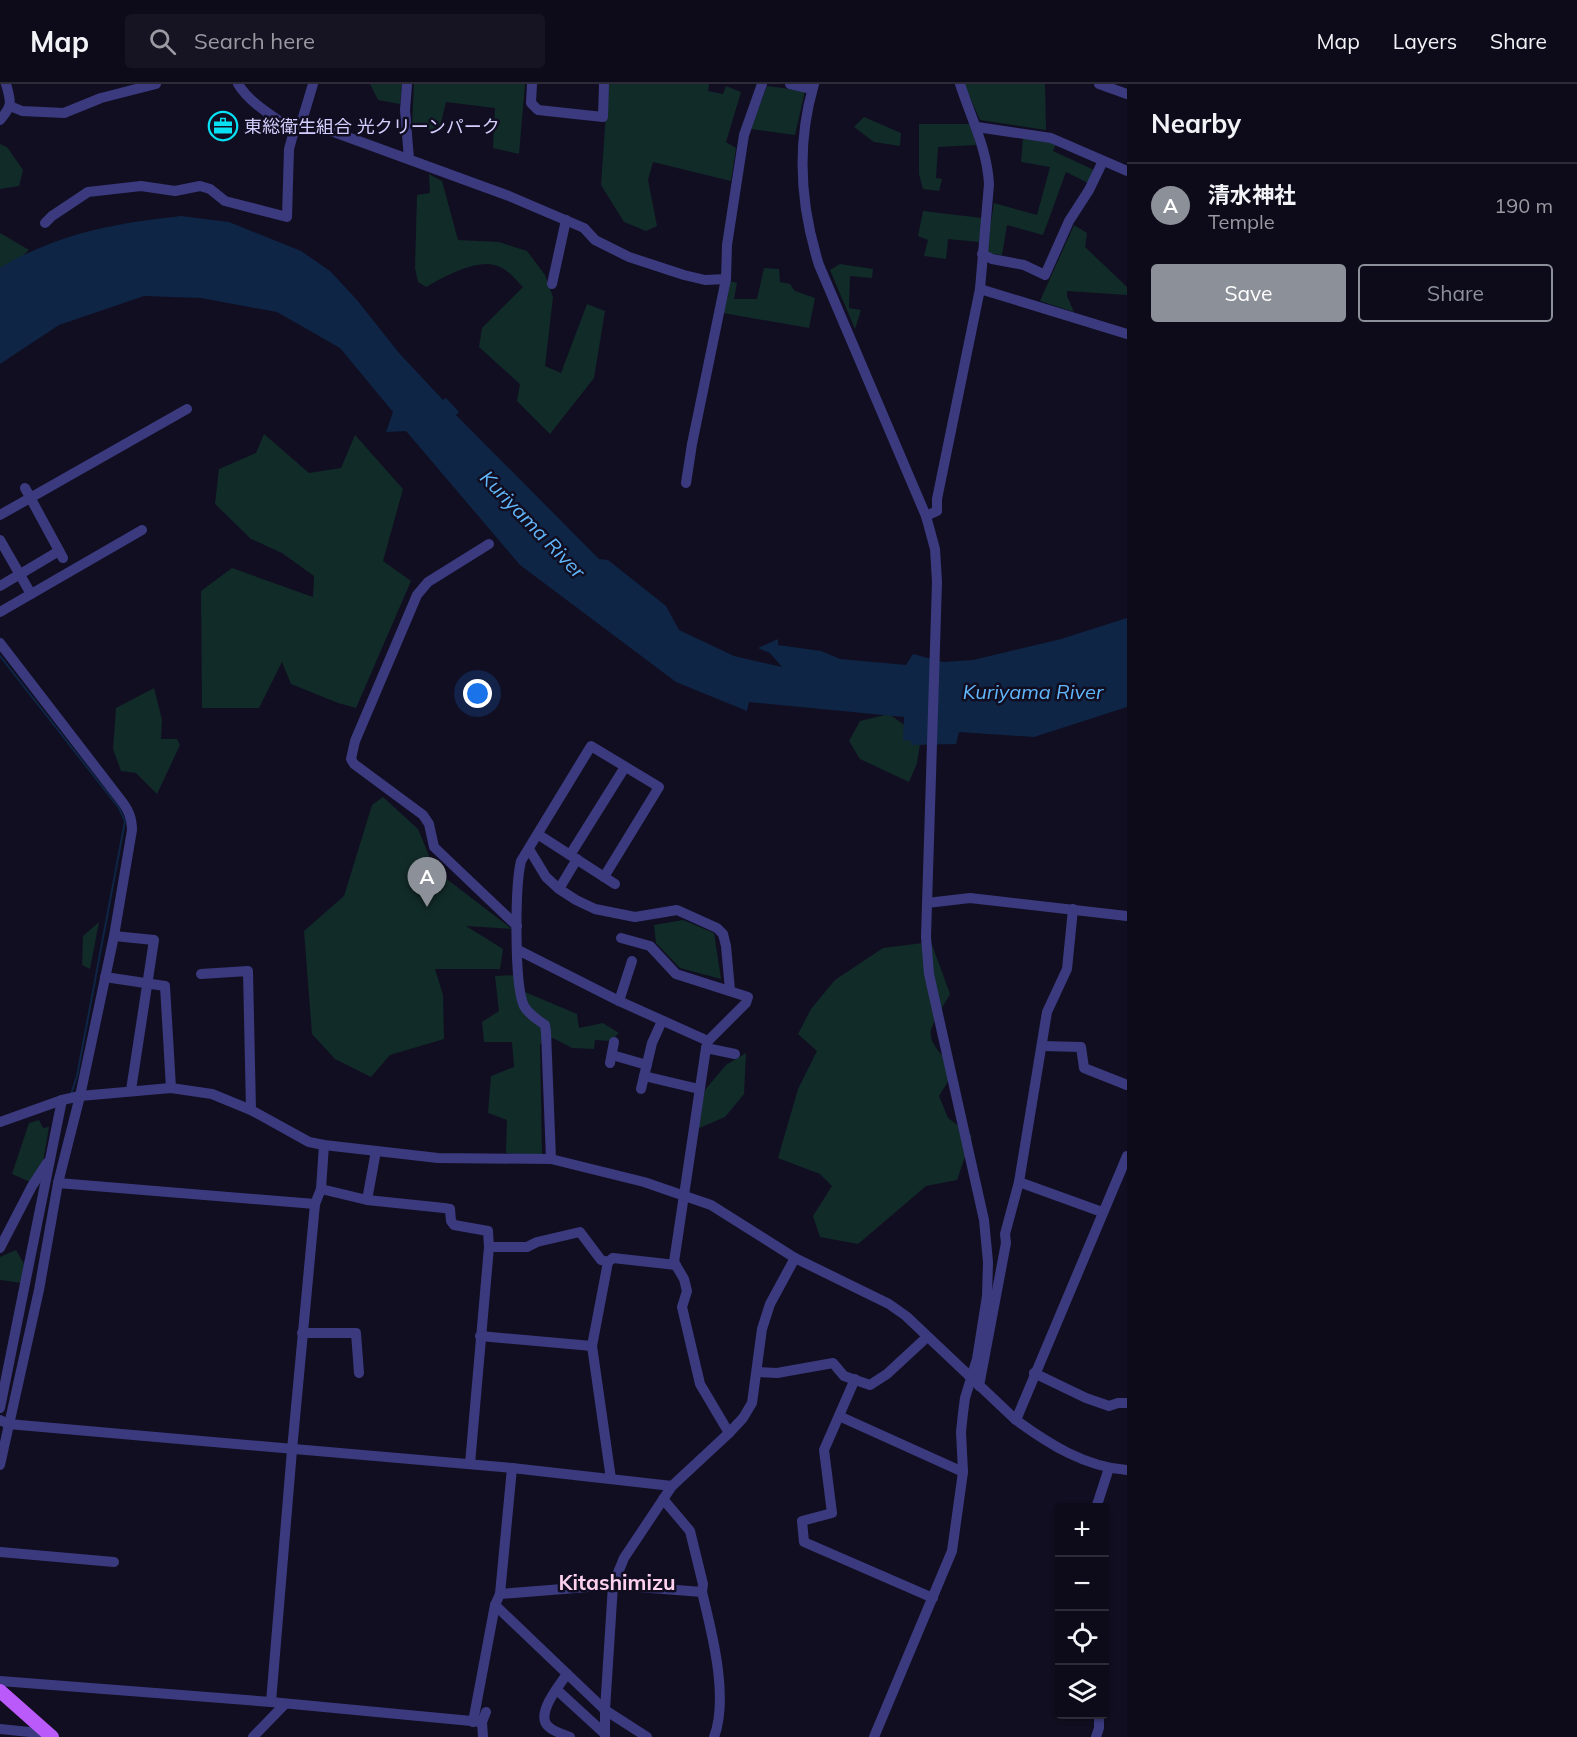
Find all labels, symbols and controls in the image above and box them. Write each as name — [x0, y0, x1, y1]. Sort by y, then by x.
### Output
search box — [125, 14, 545, 68]
text: Map — [30, 24, 89, 59]
icon: search — [146, 25, 179, 58]
text: Search here — [194, 27, 315, 55]
text: Map — [1317, 28, 1360, 54]
text: Layers — [1393, 28, 1457, 54]
text: Share — [1490, 28, 1547, 54]
text: Nearby — [1151, 107, 1241, 140]
office icon: 東総衛生組合 光クリーンパーク — [207, 110, 239, 142]
place label: 東総衛生組合 光クリーンパーク — [244, 115, 500, 138]
text: 清水神社 — [1208, 181, 1296, 209]
text: A — [1163, 193, 1178, 218]
text: 190 m — [1494, 193, 1553, 218]
text: Temple — [1208, 209, 1275, 234]
button: Save — [1151, 264, 1346, 322]
button: Share — [1358, 264, 1553, 322]
water label: Kuriyama River — [475, 465, 591, 584]
your location — [463, 679, 492, 708]
water label: Kuriyama River — [963, 679, 1104, 704]
pin: A — [408, 858, 446, 907]
map controls — [1055, 1503, 1109, 1719]
button: + — [1055, 1503, 1109, 1557]
button: − — [1055, 1557, 1109, 1611]
district label: Kitashimizu — [558, 1569, 676, 1595]
button: locate — [1055, 1611, 1109, 1665]
button: layers — [1055, 1665, 1109, 1719]

